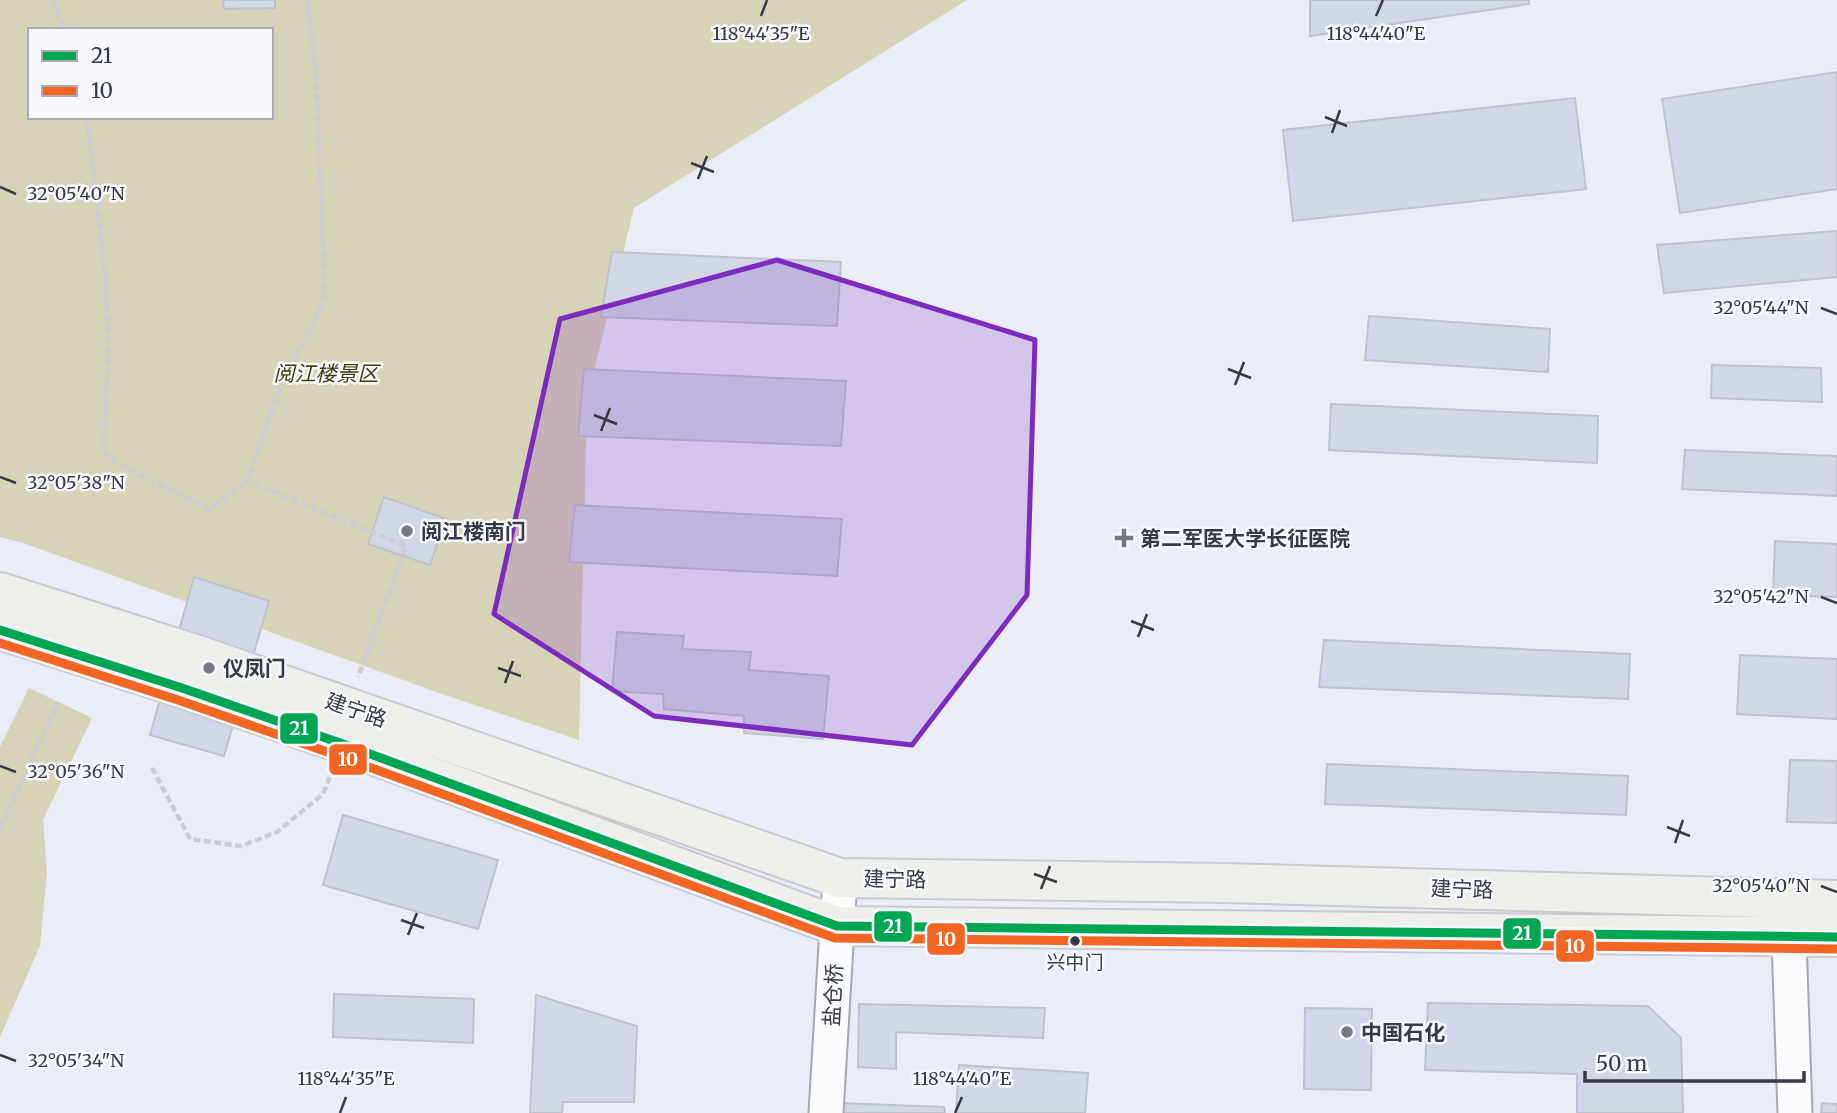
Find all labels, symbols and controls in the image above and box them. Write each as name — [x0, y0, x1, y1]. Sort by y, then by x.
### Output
text: 118°44'35"E — [712, 22, 810, 45]
text: 118°44'40"E — [1327, 22, 1426, 45]
legend — [28, 28, 273, 119]
text: 21 — [91, 42, 112, 69]
text: 10 — [91, 77, 113, 104]
text: 32°05'40"N — [27, 182, 125, 205]
text: 32°05'44"N — [1713, 296, 1809, 319]
park label: 阅江楼景区 — [274, 360, 381, 387]
text: 32°05'38"N — [27, 471, 125, 494]
place label: 阅江楼南门 — [421, 518, 526, 545]
marker: 阅江楼南门 — [399, 523, 415, 539]
place label: 第二军医大学长征医院 — [1140, 525, 1350, 552]
marker: 第二军医大学长征医院 — [1114, 528, 1134, 548]
text: 32°05'42"N — [1713, 585, 1809, 608]
place label: 仪凤门 — [223, 655, 286, 682]
marker: 仪凤门 — [201, 660, 217, 676]
street label: 建宁路 — [322, 687, 390, 733]
line badge: 21 — [279, 712, 319, 745]
text: 21 — [289, 716, 309, 740]
line badge: 10 — [328, 743, 368, 776]
text: 10 — [338, 747, 358, 771]
text: 32°05'36"N — [28, 760, 124, 783]
street label: 建宁路 — [863, 865, 927, 893]
street label: 建宁路 — [1430, 874, 1494, 904]
text: 32°05'40"N — [1712, 874, 1810, 897]
line badge: 21 — [873, 910, 913, 943]
text: 21 — [883, 914, 903, 938]
line badge: 21 — [1502, 917, 1542, 950]
text: 21 — [1512, 921, 1532, 945]
line badge: 10 — [926, 922, 966, 956]
text: 10 — [936, 927, 956, 951]
line badge: 10 — [1555, 929, 1595, 963]
marker: 兴中门 — [1068, 934, 1082, 948]
text: 10 — [1565, 934, 1585, 958]
place label: 兴中门 — [1046, 950, 1104, 974]
street label: 盐仓桥 — [818, 963, 848, 1027]
place label: 中国石化 — [1361, 1019, 1445, 1046]
marker: 中国石化 — [1339, 1024, 1355, 1040]
scale bar — [1585, 1040, 1804, 1084]
text: 32°05'34"N — [28, 1049, 124, 1072]
text: 50 m — [1596, 1050, 1647, 1077]
text: 118°44'35"E — [297, 1067, 395, 1090]
text: 118°44'40"E — [913, 1067, 1012, 1090]

